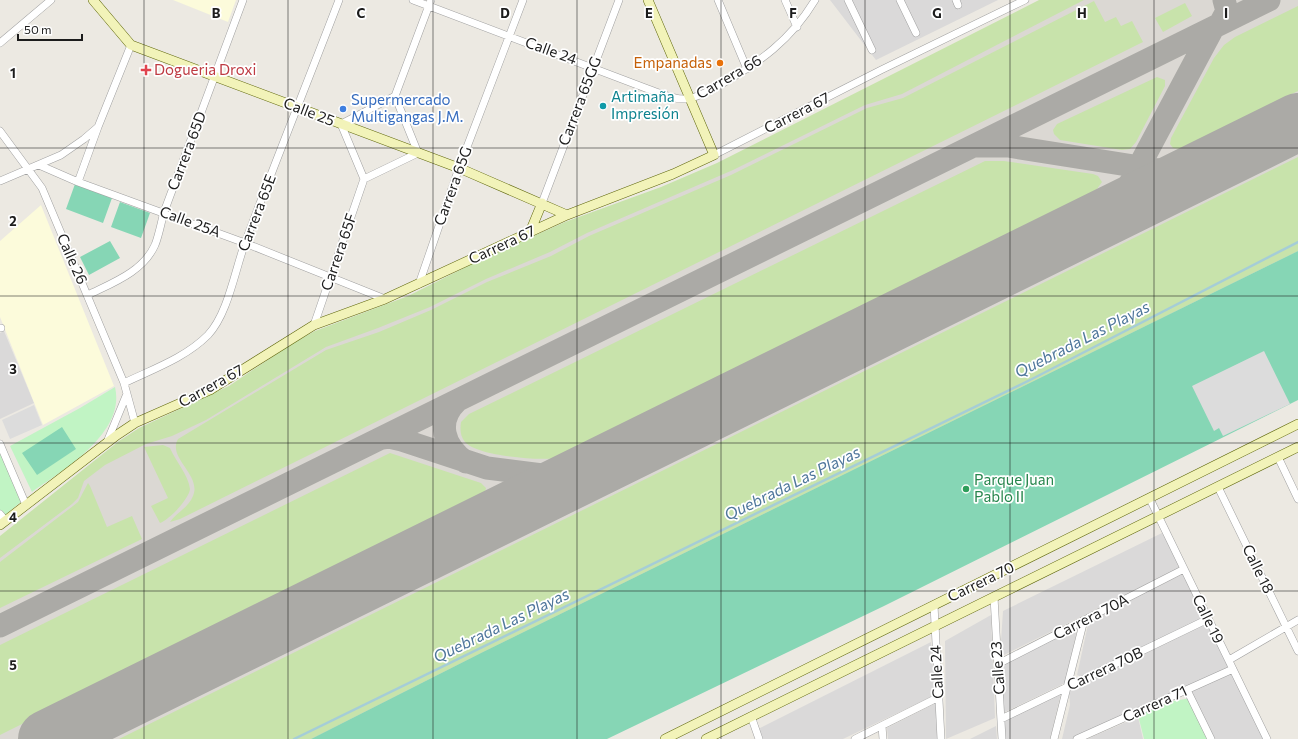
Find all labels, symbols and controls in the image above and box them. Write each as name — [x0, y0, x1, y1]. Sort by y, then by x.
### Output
text: B — [212, 5, 221, 21]
text: C — [357, 5, 366, 21]
text: D — [500, 5, 510, 21]
text: E — [645, 5, 653, 21]
text: F — [789, 5, 797, 21]
text: G — [932, 5, 942, 21]
text: H — [1077, 5, 1087, 21]
text: I — [1224, 5, 1228, 21]
scale bar — [18, 16, 82, 42]
text: 50 m — [24, 22, 52, 36]
street label: Calle 24 — [523, 32, 580, 68]
street label: Carrera 66 — [693, 50, 764, 102]
place label: Empanadas — [634, 53, 712, 71]
street label: Carrera 65GG — [554, 54, 604, 148]
marker: Empanadas — [715, 58, 725, 68]
place label: Dogueria Droxi — [154, 60, 256, 78]
text: 1 — [10, 65, 16, 81]
marker: Dogueria Droxi — [141, 65, 151, 75]
place label: Artimaña Impresión — [611, 87, 679, 122]
street label: Carrera 67 — [761, 88, 832, 136]
place label: Supermercado Multigangas J.M. — [351, 90, 463, 125]
street label: Calle 25 — [281, 93, 338, 129]
marker: Artimaña Impresión — [598, 101, 608, 111]
marker: Supermercado Multigangas J.M. — [338, 104, 348, 114]
street label: Carrera 65D — [163, 109, 209, 193]
street label: Carrera 65G — [429, 144, 475, 228]
street label: Carrera 65E — [233, 172, 279, 254]
street label: Calle 25A — [157, 202, 223, 240]
street label: Carrera 65F — [316, 211, 360, 293]
text: 2 — [9, 213, 17, 229]
street label: Carrera 67 — [465, 221, 538, 267]
street label: Calle 26 — [54, 230, 92, 287]
water label: Quebrada Las Playas — [1011, 296, 1152, 381]
street label: Carrera 67 — [175, 360, 246, 410]
text: 3 — [9, 361, 17, 377]
water label: Quebrada Las Playas — [721, 441, 863, 524]
place label: Parque Juan Pablo II — [974, 470, 1054, 505]
marker: Parque Juan Pablo II — [961, 484, 971, 494]
text: 4 — [9, 509, 17, 525]
street label: Calle 18 — [1239, 541, 1278, 596]
street label: Carrera 70 — [944, 557, 1017, 605]
water label: Quebrada Las Playas — [430, 583, 572, 666]
street label: Carrera 70A — [1050, 589, 1131, 643]
street label: Calle 19 — [1189, 591, 1228, 646]
street label: Calle 23 — [986, 641, 1008, 695]
street label: Carrera 70B — [1064, 643, 1146, 694]
street label: Calle 24 — [926, 645, 946, 699]
text: 5 — [9, 657, 17, 673]
street label: Carrera 71 — [1120, 681, 1190, 725]

